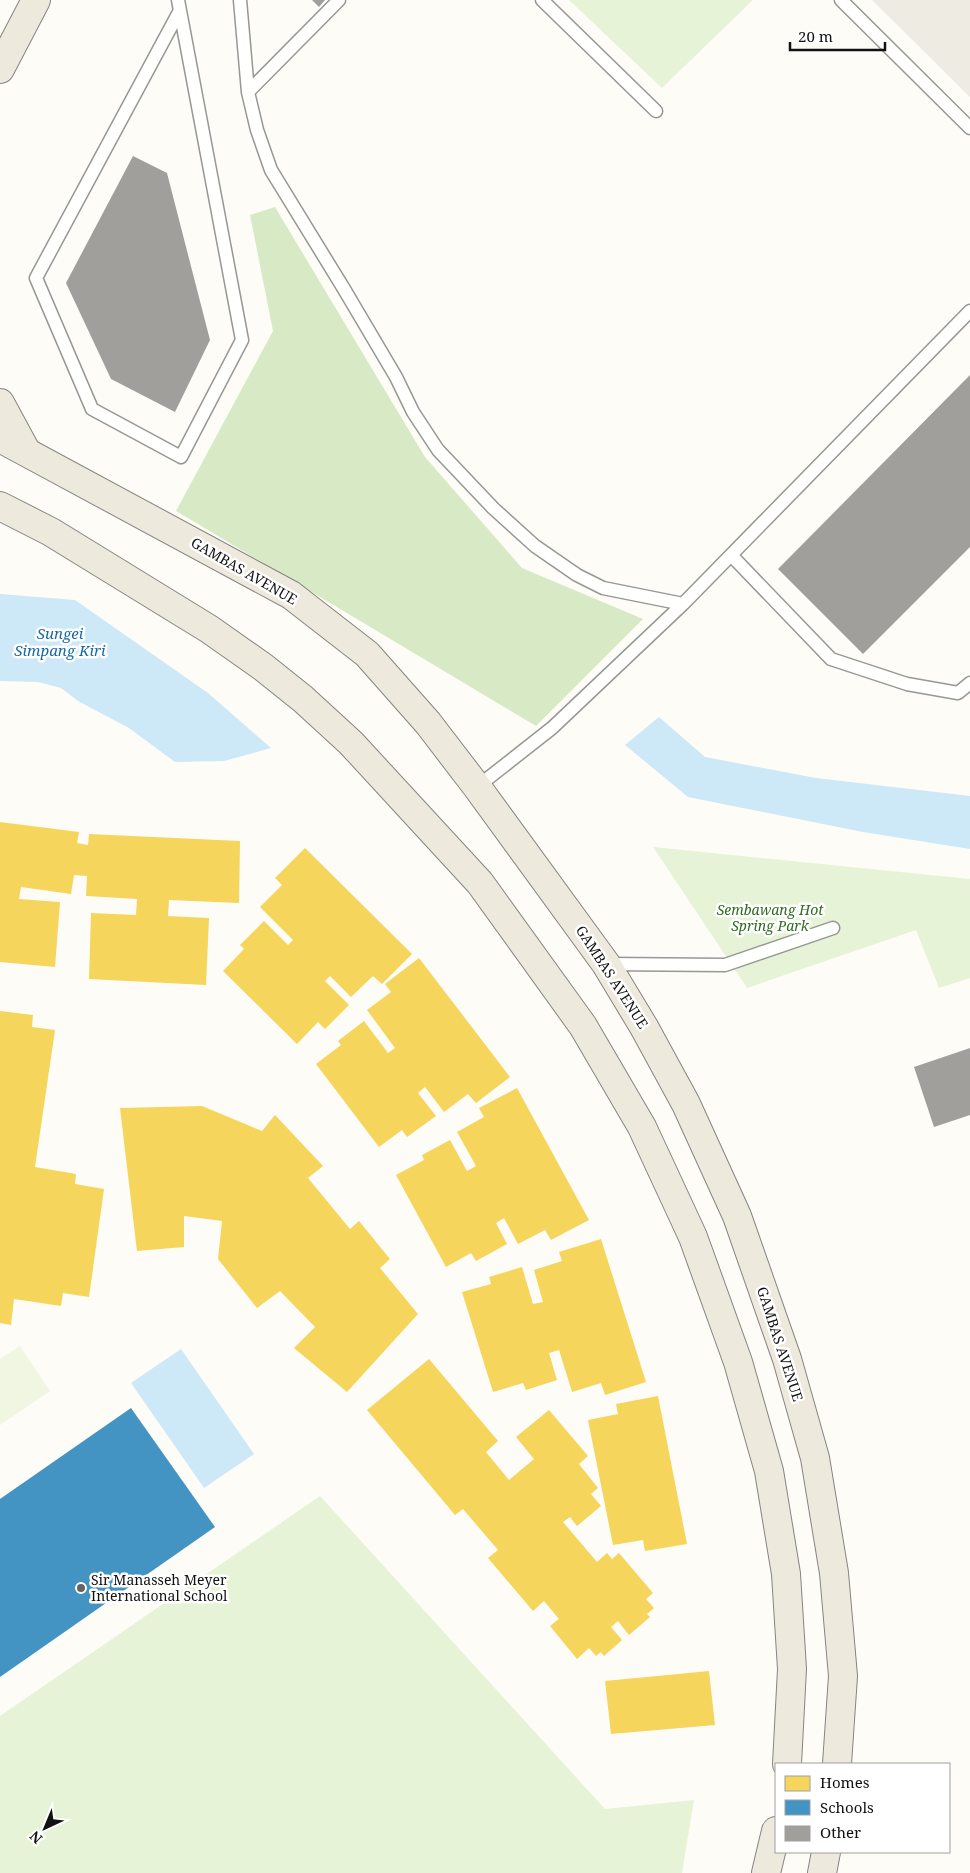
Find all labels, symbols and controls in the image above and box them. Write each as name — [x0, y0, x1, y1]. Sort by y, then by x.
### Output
scale bar — [790, 20, 885, 52]
text: 20 m — [798, 26, 833, 46]
street label: GAMBAS AVENUE — [188, 532, 301, 609]
water label: Sungei Simpang Kiri — [14, 623, 106, 660]
park label: Sembawang Hot Spring Park — [717, 900, 824, 935]
street label: GAMBAS AVENUE — [572, 921, 653, 1032]
street label: GAMBAS AVENUE — [753, 1284, 808, 1404]
place label: Sir Manasseh Meyer International School — [91, 1570, 228, 1605]
marker: Sir Manasseh Meyer International School — [75, 1582, 87, 1594]
legend — [775, 1763, 950, 1853]
text: Homes — [820, 1772, 870, 1792]
text: Schools — [820, 1797, 874, 1817]
north arrow — [20, 1803, 70, 1853]
text: Other — [820, 1822, 861, 1842]
text: N — [25, 1827, 46, 1848]

